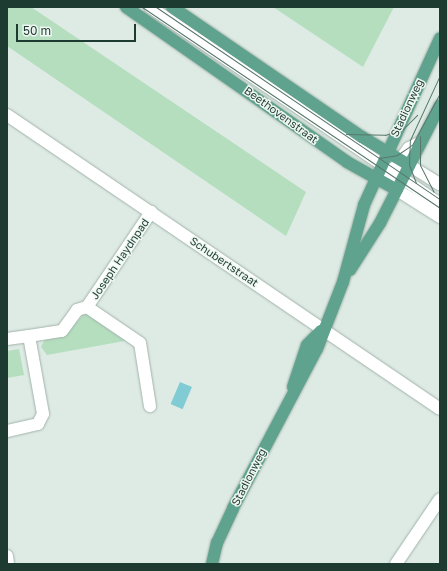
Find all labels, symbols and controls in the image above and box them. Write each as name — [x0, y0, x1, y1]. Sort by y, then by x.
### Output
scale bar — [18, 16, 138, 42]
text: 50 m — [23, 23, 51, 38]
street label: Stadionweg — [388, 77, 426, 139]
street label: Beethovenstraat — [242, 84, 320, 146]
street label: Joseph Haydnpad — [88, 216, 152, 302]
street label: Schubertstraat — [187, 234, 261, 290]
street label: Stadionweg — [229, 446, 269, 508]

